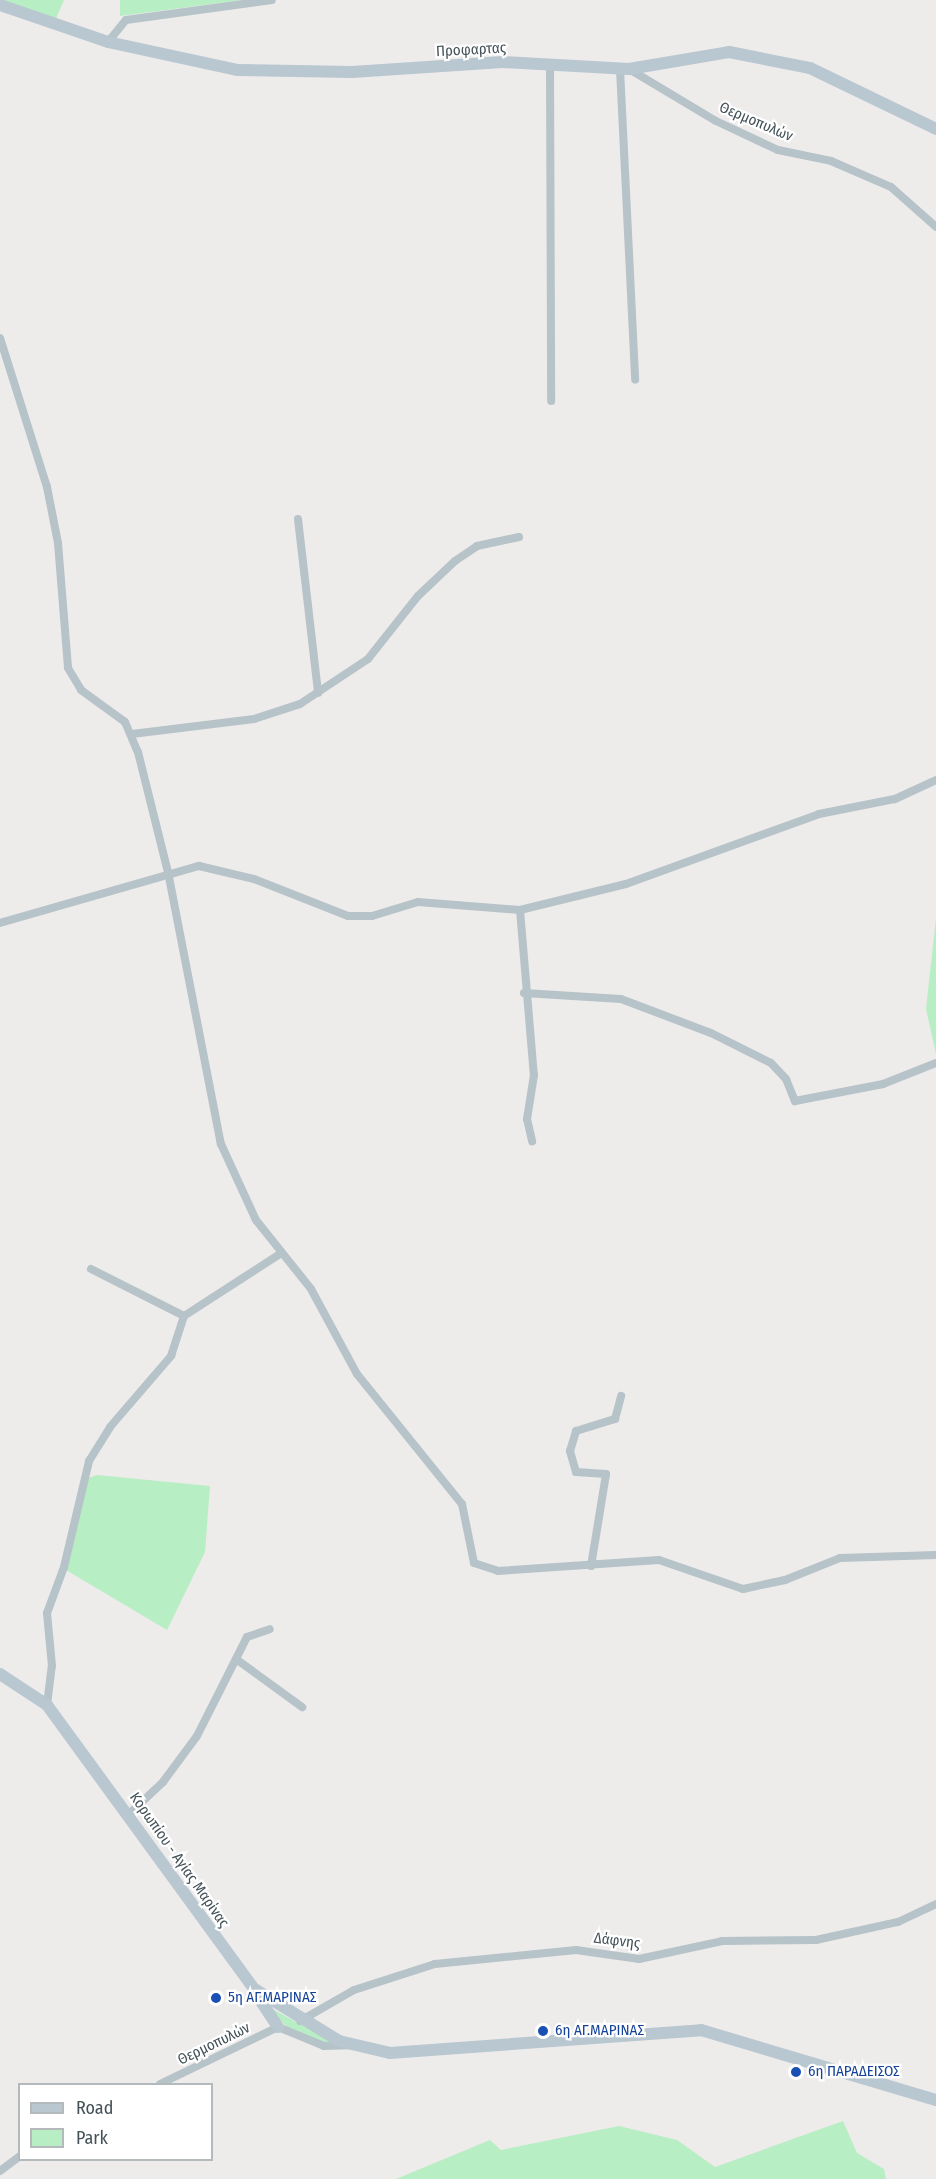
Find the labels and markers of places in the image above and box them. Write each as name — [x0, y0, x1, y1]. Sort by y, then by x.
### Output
place label: 5η ΑΓ.ΜΑΡΙΝΑΣ — [228, 1989, 317, 2007]
marker: 5η ΑΓ.ΜΑΡΙΝΑΣ — [209, 1991, 223, 2005]
place label: 6η ΑΓ.ΜΑΡΙΝΑΣ — [555, 2022, 644, 2040]
marker: 6η ΑΓ.ΜΑΡΙΝΑΣ — [536, 2024, 550, 2038]
place label: 6η ΠΑΡΑΔΕΙΣΟΣ — [808, 2063, 900, 2081]
marker: 6η ΠΑΡΑΔΕΙΣΟΣ — [789, 2065, 803, 2079]

